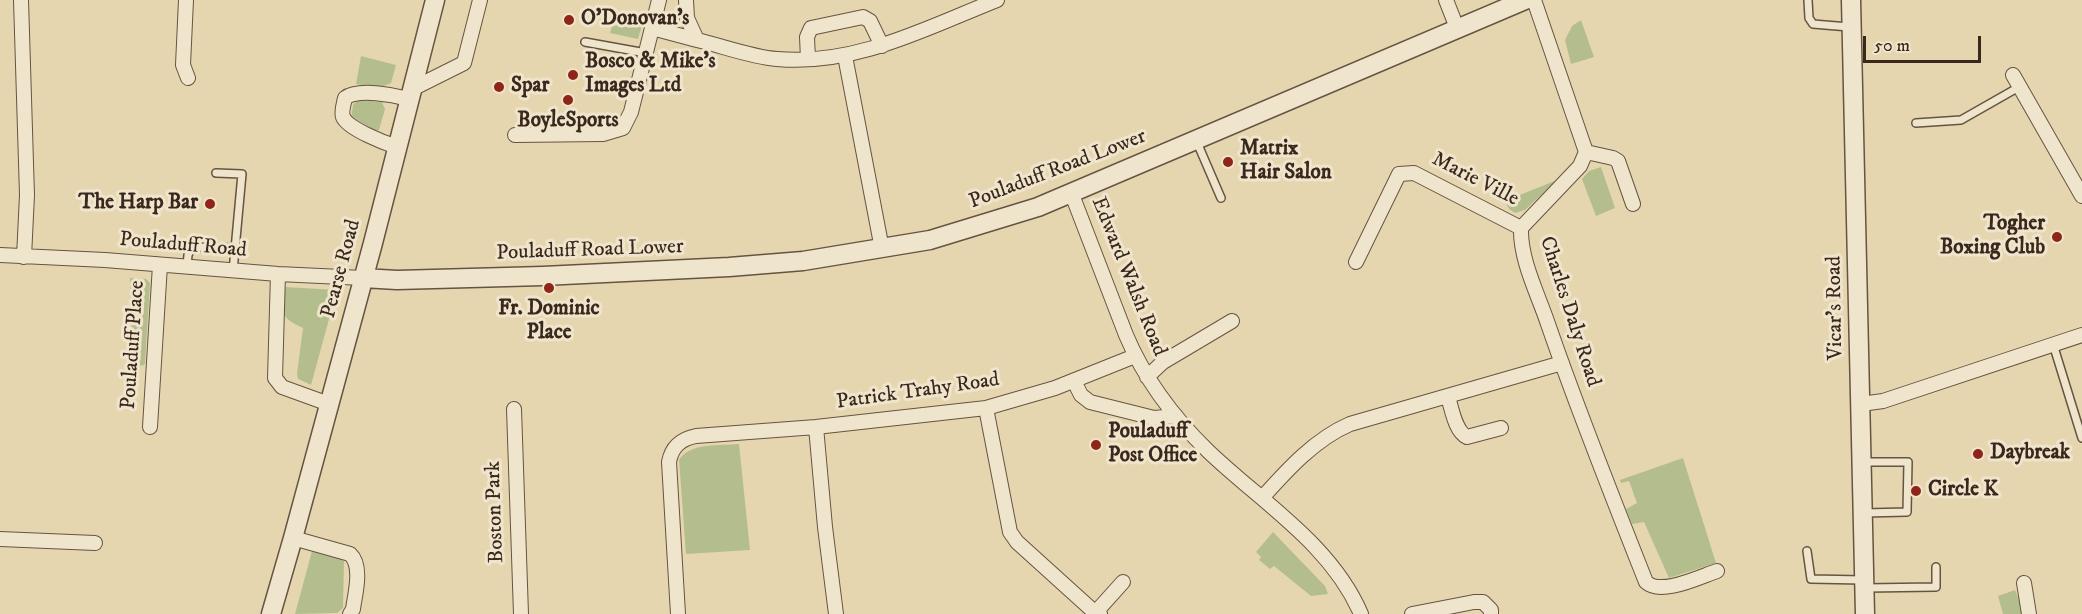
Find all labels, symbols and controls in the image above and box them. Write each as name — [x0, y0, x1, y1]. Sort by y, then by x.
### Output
place label: O'Donovan's — [581, 7, 689, 33]
marker: O'Donovan's — [562, 13, 576, 27]
scale bar — [1866, 24, 1984, 62]
text: 50 m — [1874, 35, 1910, 57]
place label: Bosco & Mike's Images Ltd — [585, 50, 716, 100]
marker: Bosco & Mike's Images Ltd — [566, 68, 580, 82]
place label: Spar — [511, 74, 549, 100]
marker: Spar — [492, 80, 506, 94]
marker: BoyleSports — [561, 93, 575, 107]
place label: BoyleSports — [517, 109, 619, 135]
street label: Pouladuff Road Lower — [966, 125, 1150, 215]
place label: Matrix Hair Salon — [1240, 137, 1332, 187]
street label: Marie Ville — [1427, 147, 1523, 213]
marker: Matrix Hair Salon — [1221, 155, 1235, 169]
place label: The Harp Bar — [79, 191, 198, 217]
street label: Edward Walsh Road — [1085, 194, 1171, 360]
marker: The Harp Bar — [203, 197, 217, 211]
place label: Togher Boxing Club — [1940, 212, 2045, 262]
street label: Pearse Road — [317, 217, 367, 321]
street label: Pouladuff Road — [118, 228, 248, 264]
marker: Togher Boxing Club — [2050, 230, 2064, 244]
street label: Charles Daly Road — [1533, 234, 1605, 390]
street label: Pouladuff Road Lower — [496, 235, 684, 267]
street label: Vicar's Road — [1822, 256, 1850, 360]
street label: Pouladuff Place — [117, 280, 151, 410]
marker: Fr. Dominic Place — [542, 281, 556, 295]
place label: Fr. Dominic Place — [498, 297, 600, 347]
street label: Patrick Trahy Road — [835, 368, 1001, 416]
place label: Pouladuff Post Office — [1108, 420, 1197, 470]
marker: Pouladuff Post Office — [1089, 438, 1103, 452]
place label: Daybreak — [1990, 441, 2070, 467]
marker: Daybreak — [1971, 447, 1985, 461]
street label: Boston Park — [482, 461, 510, 563]
place label: Circle K — [1928, 478, 1998, 504]
marker: Circle K — [1909, 484, 1923, 498]

